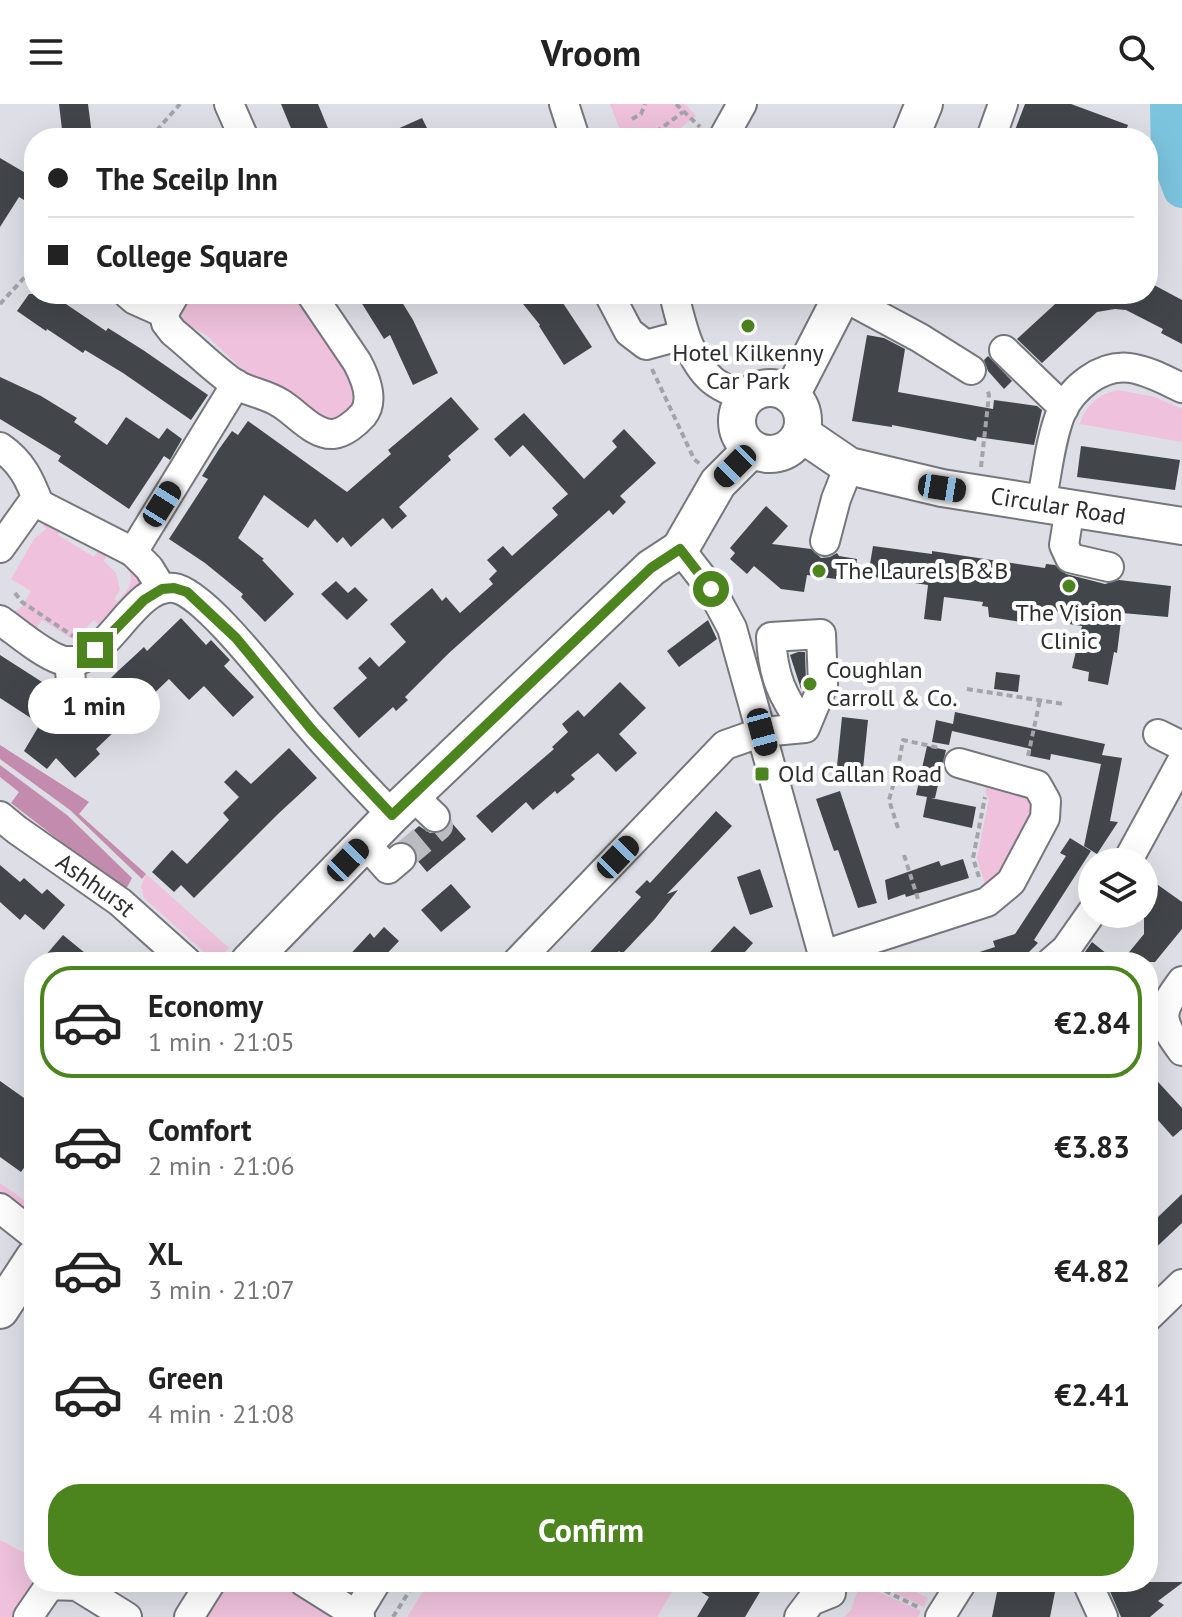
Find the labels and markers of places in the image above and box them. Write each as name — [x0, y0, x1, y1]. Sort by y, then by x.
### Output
marker: Hotel Kilkenny Car Park — [739, 317, 757, 335]
place label: Hotel Kilkenny Car Park — [672, 337, 824, 396]
place label: The Laurels B&B — [835, 555, 1008, 586]
marker: The Laurels B&B — [810, 562, 828, 580]
marker: The Vision Clinic — [1060, 577, 1078, 595]
place label: The Vision Clinic — [1016, 597, 1122, 656]
place label: Coughlan Carroll & Co. — [826, 654, 957, 713]
marker: Coughlan Carroll & Co. — [801, 675, 819, 693]
place label: Old Callan Road — [778, 758, 942, 789]
marker: Old Callan Road — [753, 765, 771, 783]

